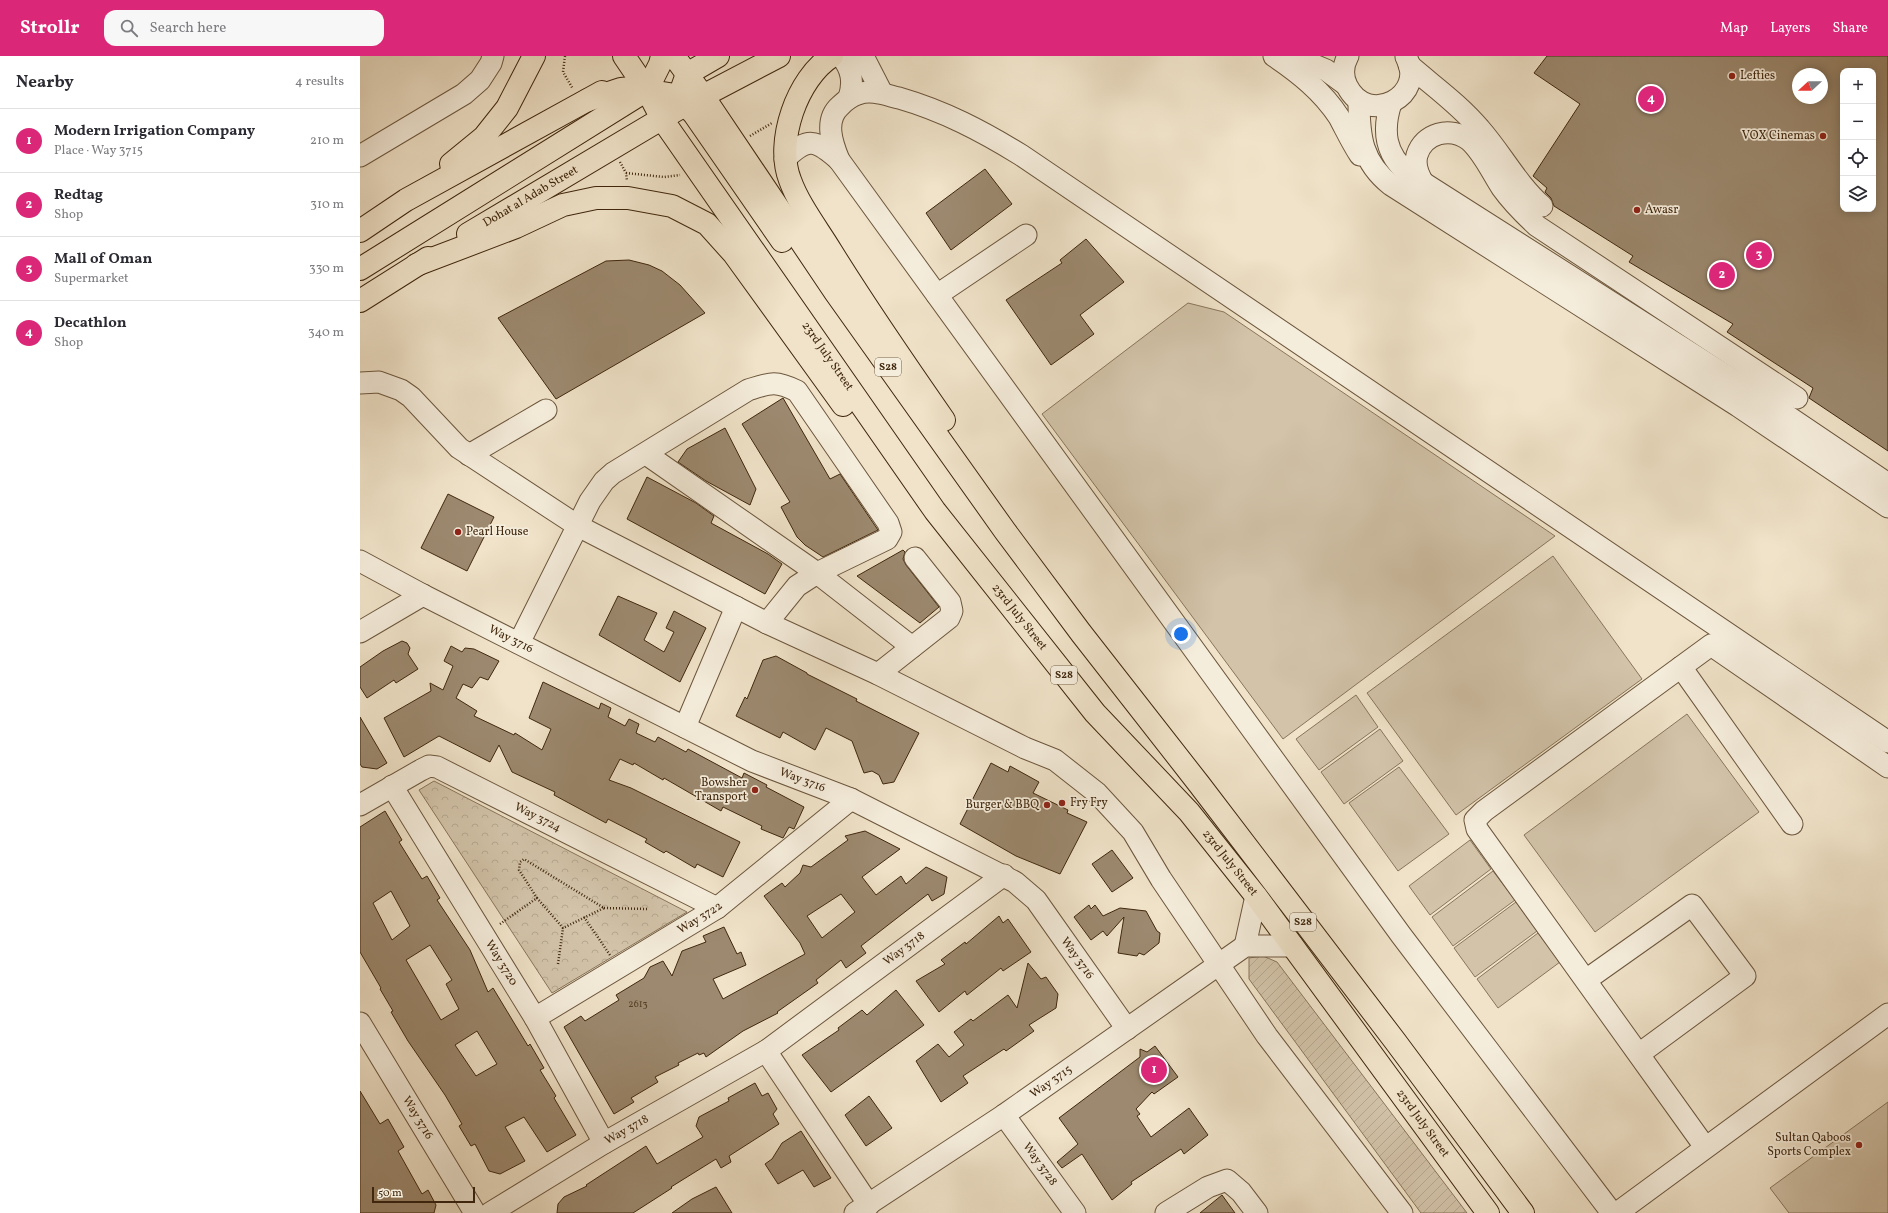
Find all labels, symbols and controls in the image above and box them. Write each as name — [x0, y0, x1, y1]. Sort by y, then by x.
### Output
search box — [104, 10, 384, 46]
text: Strollr — [20, 15, 80, 41]
icon: search — [118, 17, 140, 39]
text: Search here — [150, 18, 226, 39]
text: Map — [1720, 19, 1748, 38]
text: Layers — [1770, 19, 1810, 38]
text: Share — [1832, 19, 1868, 38]
place label: Lefties — [1740, 68, 1775, 84]
north arrow — [1792, 68, 1828, 104]
map controls — [1840, 68, 1876, 212]
button: + — [1840, 68, 1876, 104]
text: Nearby — [16, 71, 74, 94]
marker: Lefties — [1727, 71, 1737, 81]
text: 4 results — [295, 73, 344, 91]
pin: 4 — [1638, 84, 1664, 114]
button: − — [1840, 104, 1876, 140]
text: Modern Irrigation Company — [54, 121, 255, 142]
place label: VOX Cinemas — [1742, 128, 1815, 144]
marker: VOX Cinemas — [1818, 131, 1828, 141]
text: 1 — [26, 132, 32, 150]
text: 210 m — [310, 132, 344, 150]
button: locate — [1840, 140, 1876, 176]
text: Place · Way 3715 — [54, 142, 143, 160]
street label: Dohat al Adab Street — [480, 162, 581, 231]
button: layers — [1840, 176, 1876, 212]
text: Redtag — [54, 185, 103, 206]
text: 2 — [26, 196, 32, 214]
text: 310 m — [310, 196, 344, 214]
place label: Awasr — [1645, 202, 1678, 218]
marker: Awasr — [1632, 205, 1642, 215]
text: Shop — [54, 206, 83, 224]
pin: 3 — [1746, 240, 1772, 270]
text: Mall of Oman — [54, 249, 152, 270]
text: 3 — [26, 260, 32, 278]
text: 330 m — [309, 260, 344, 278]
pin: 2 — [1709, 260, 1735, 290]
text: Supermarket — [54, 270, 129, 288]
text: Decathlon — [54, 313, 127, 334]
street label: 23rd July Street — [798, 319, 857, 394]
text: 4 — [25, 324, 33, 342]
text: 340 m — [308, 324, 344, 342]
text: Shop — [54, 334, 83, 352]
road number: S28 — [875, 358, 901, 376]
place label: Pearl House — [466, 524, 529, 540]
marker: Pearl House — [453, 527, 463, 537]
street label: 23rd July Street — [988, 581, 1051, 654]
street label: Way 3716 — [486, 621, 536, 657]
your location — [1171, 624, 1191, 644]
road number: S28 — [1051, 666, 1077, 684]
street label: Way 3716 — [777, 764, 828, 796]
place label: Bowsher Transport — [695, 775, 747, 805]
marker: Bowsher Transport — [750, 785, 760, 795]
place label: Fry Fry — [1070, 795, 1108, 811]
place label: Burger & BBQ — [965, 797, 1040, 813]
marker: Fry Fry — [1057, 798, 1067, 808]
street label: Way 3724 — [512, 799, 564, 836]
marker: Burger & BBQ — [1042, 800, 1052, 810]
street label: 23rd July Street — [1198, 827, 1261, 900]
street label: Way 3722 — [675, 898, 726, 938]
road number: S28 — [1290, 913, 1316, 931]
street label: Way 3718 — [880, 928, 928, 970]
street label: Way 3716 — [1057, 934, 1098, 983]
street label: Way 3720 — [481, 937, 521, 989]
house number: 2613 — [628, 997, 648, 1011]
pin: 1 — [1141, 1055, 1167, 1085]
street label: Way 3715 — [1027, 1061, 1076, 1102]
street label: 23rd July Street — [1392, 1086, 1453, 1161]
street label: Way 3716 — [398, 1093, 437, 1143]
street label: Way 3718 — [602, 1111, 652, 1149]
place label: Sultan Qaboos Sports Complex — [1767, 1130, 1851, 1160]
street label: Way 3728 — [1019, 1140, 1061, 1189]
marker: Sultan Qaboos Sports Complex — [1854, 1140, 1864, 1150]
scale bar — [372, 1185, 475, 1204]
text: 50 m — [378, 1186, 402, 1201]

